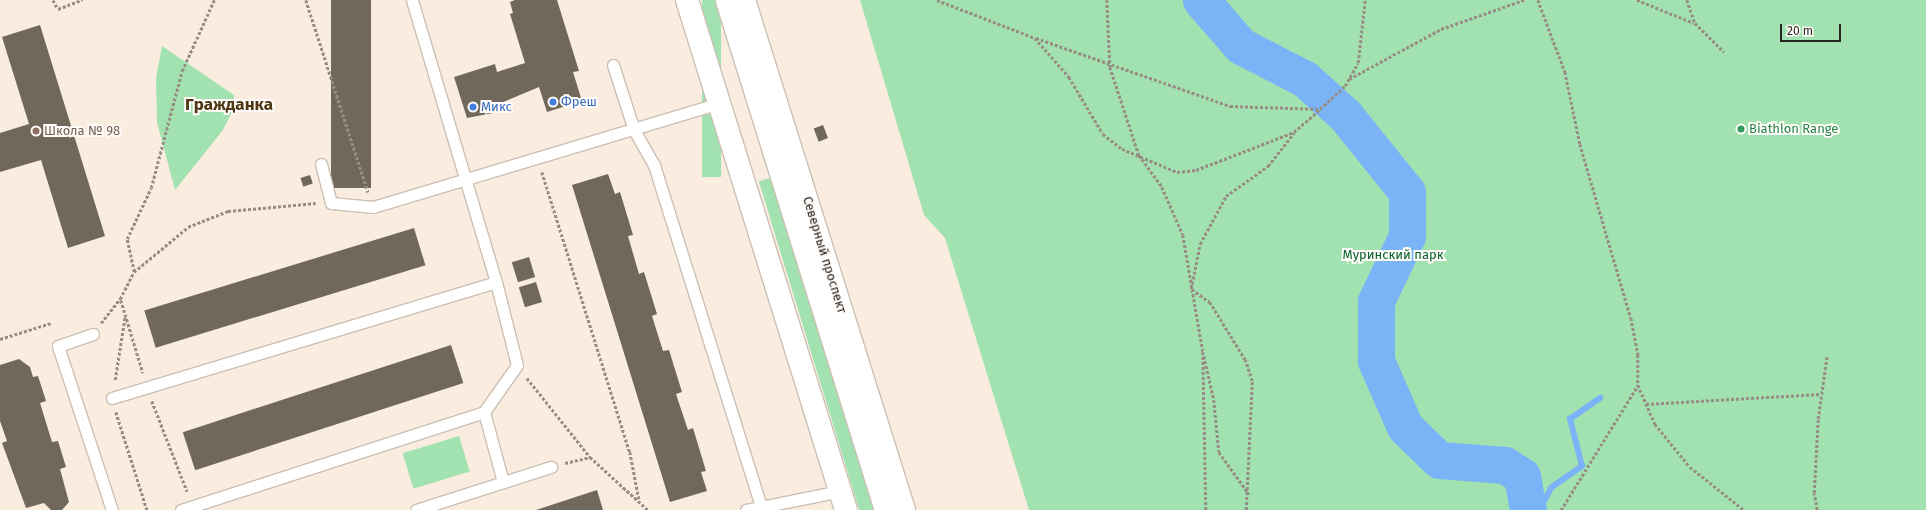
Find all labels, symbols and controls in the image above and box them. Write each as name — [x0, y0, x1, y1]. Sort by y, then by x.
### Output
scale bar — [1782, 16, 1843, 42]
text: 20 m — [1787, 24, 1813, 38]
place label: Фреш — [561, 94, 597, 110]
district label: Гражданка — [185, 95, 273, 115]
marker: Фреш — [548, 97, 558, 107]
place label: Микс — [481, 99, 512, 115]
marker: Микс — [468, 102, 478, 112]
place label: Biathlon Range — [1749, 121, 1838, 137]
place label: Школа № 98 — [44, 123, 120, 139]
marker: Biathlon Range — [1736, 124, 1746, 134]
marker: Школа № 98 — [31, 126, 41, 136]
street label: Северный проспект — [799, 195, 849, 315]
park label: Муринский парк — [1343, 247, 1443, 263]

